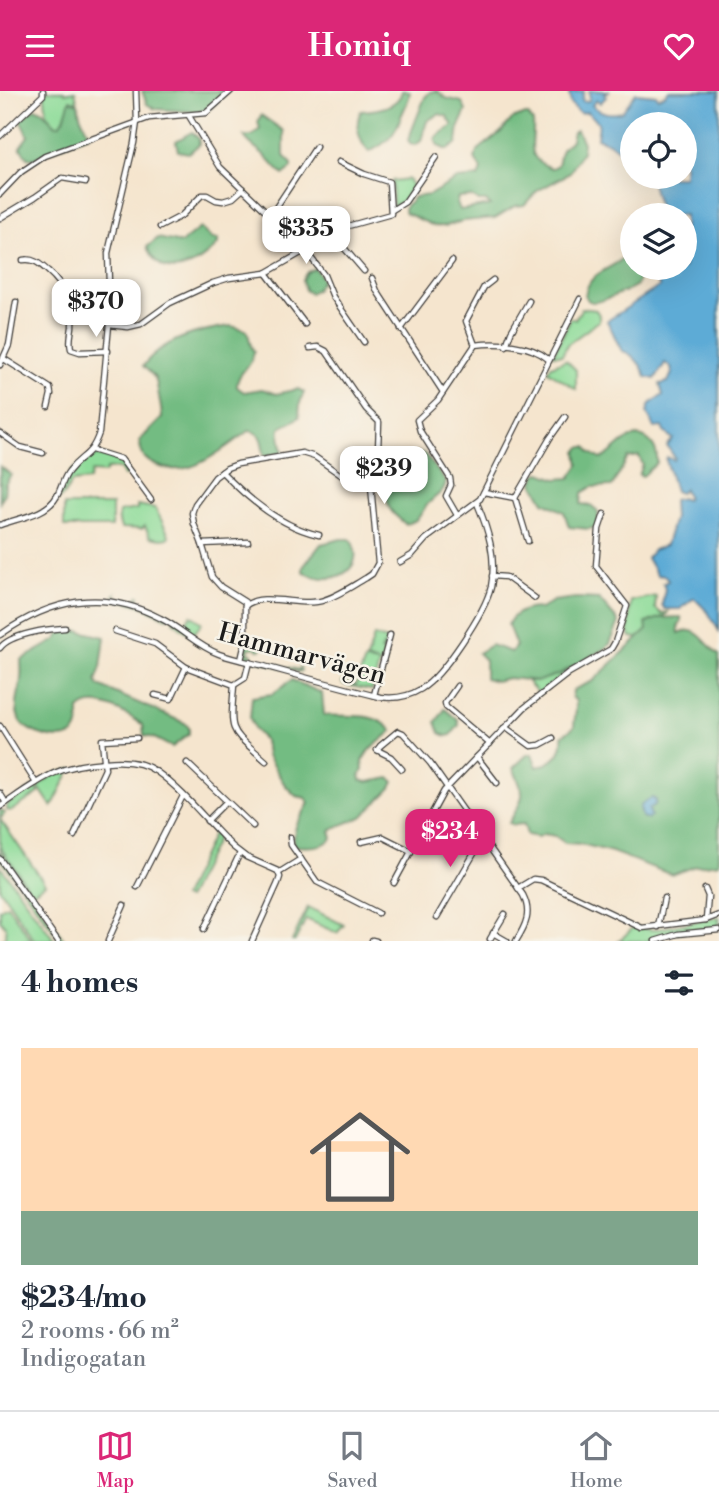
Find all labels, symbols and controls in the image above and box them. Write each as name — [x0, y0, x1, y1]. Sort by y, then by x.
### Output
text: Homiq — [308, 26, 411, 66]
icon: menu — [21, 27, 59, 65]
icon: heart — [660, 27, 698, 65]
map controls — [620, 112, 697, 280]
button: locate — [620, 112, 697, 189]
button: layers — [620, 203, 697, 280]
pin: $335 — [265, 207, 347, 266]
text: $335 — [278, 215, 334, 243]
pin: $370 — [55, 279, 137, 339]
text: $370 — [68, 288, 124, 316]
pin: $239 — [343, 447, 425, 506]
text: $239 — [356, 455, 412, 483]
street label: Hammarvägen — [214, 616, 389, 692]
pin: $234 — [409, 809, 491, 869]
text: $234 — [421, 818, 479, 846]
text: 4 homes — [21, 964, 138, 1002]
icon: filters — [660, 964, 698, 1002]
icon: home — [297, 1094, 423, 1220]
text: $234/mo — [21, 1279, 147, 1317]
text: 2 rooms · 66 m² — [21, 1317, 179, 1345]
text: Indigogatan — [21, 1345, 146, 1373]
tab: Map — [96, 1427, 134, 1493]
tab: Saved — [327, 1427, 377, 1493]
tab: Home — [570, 1427, 622, 1493]

